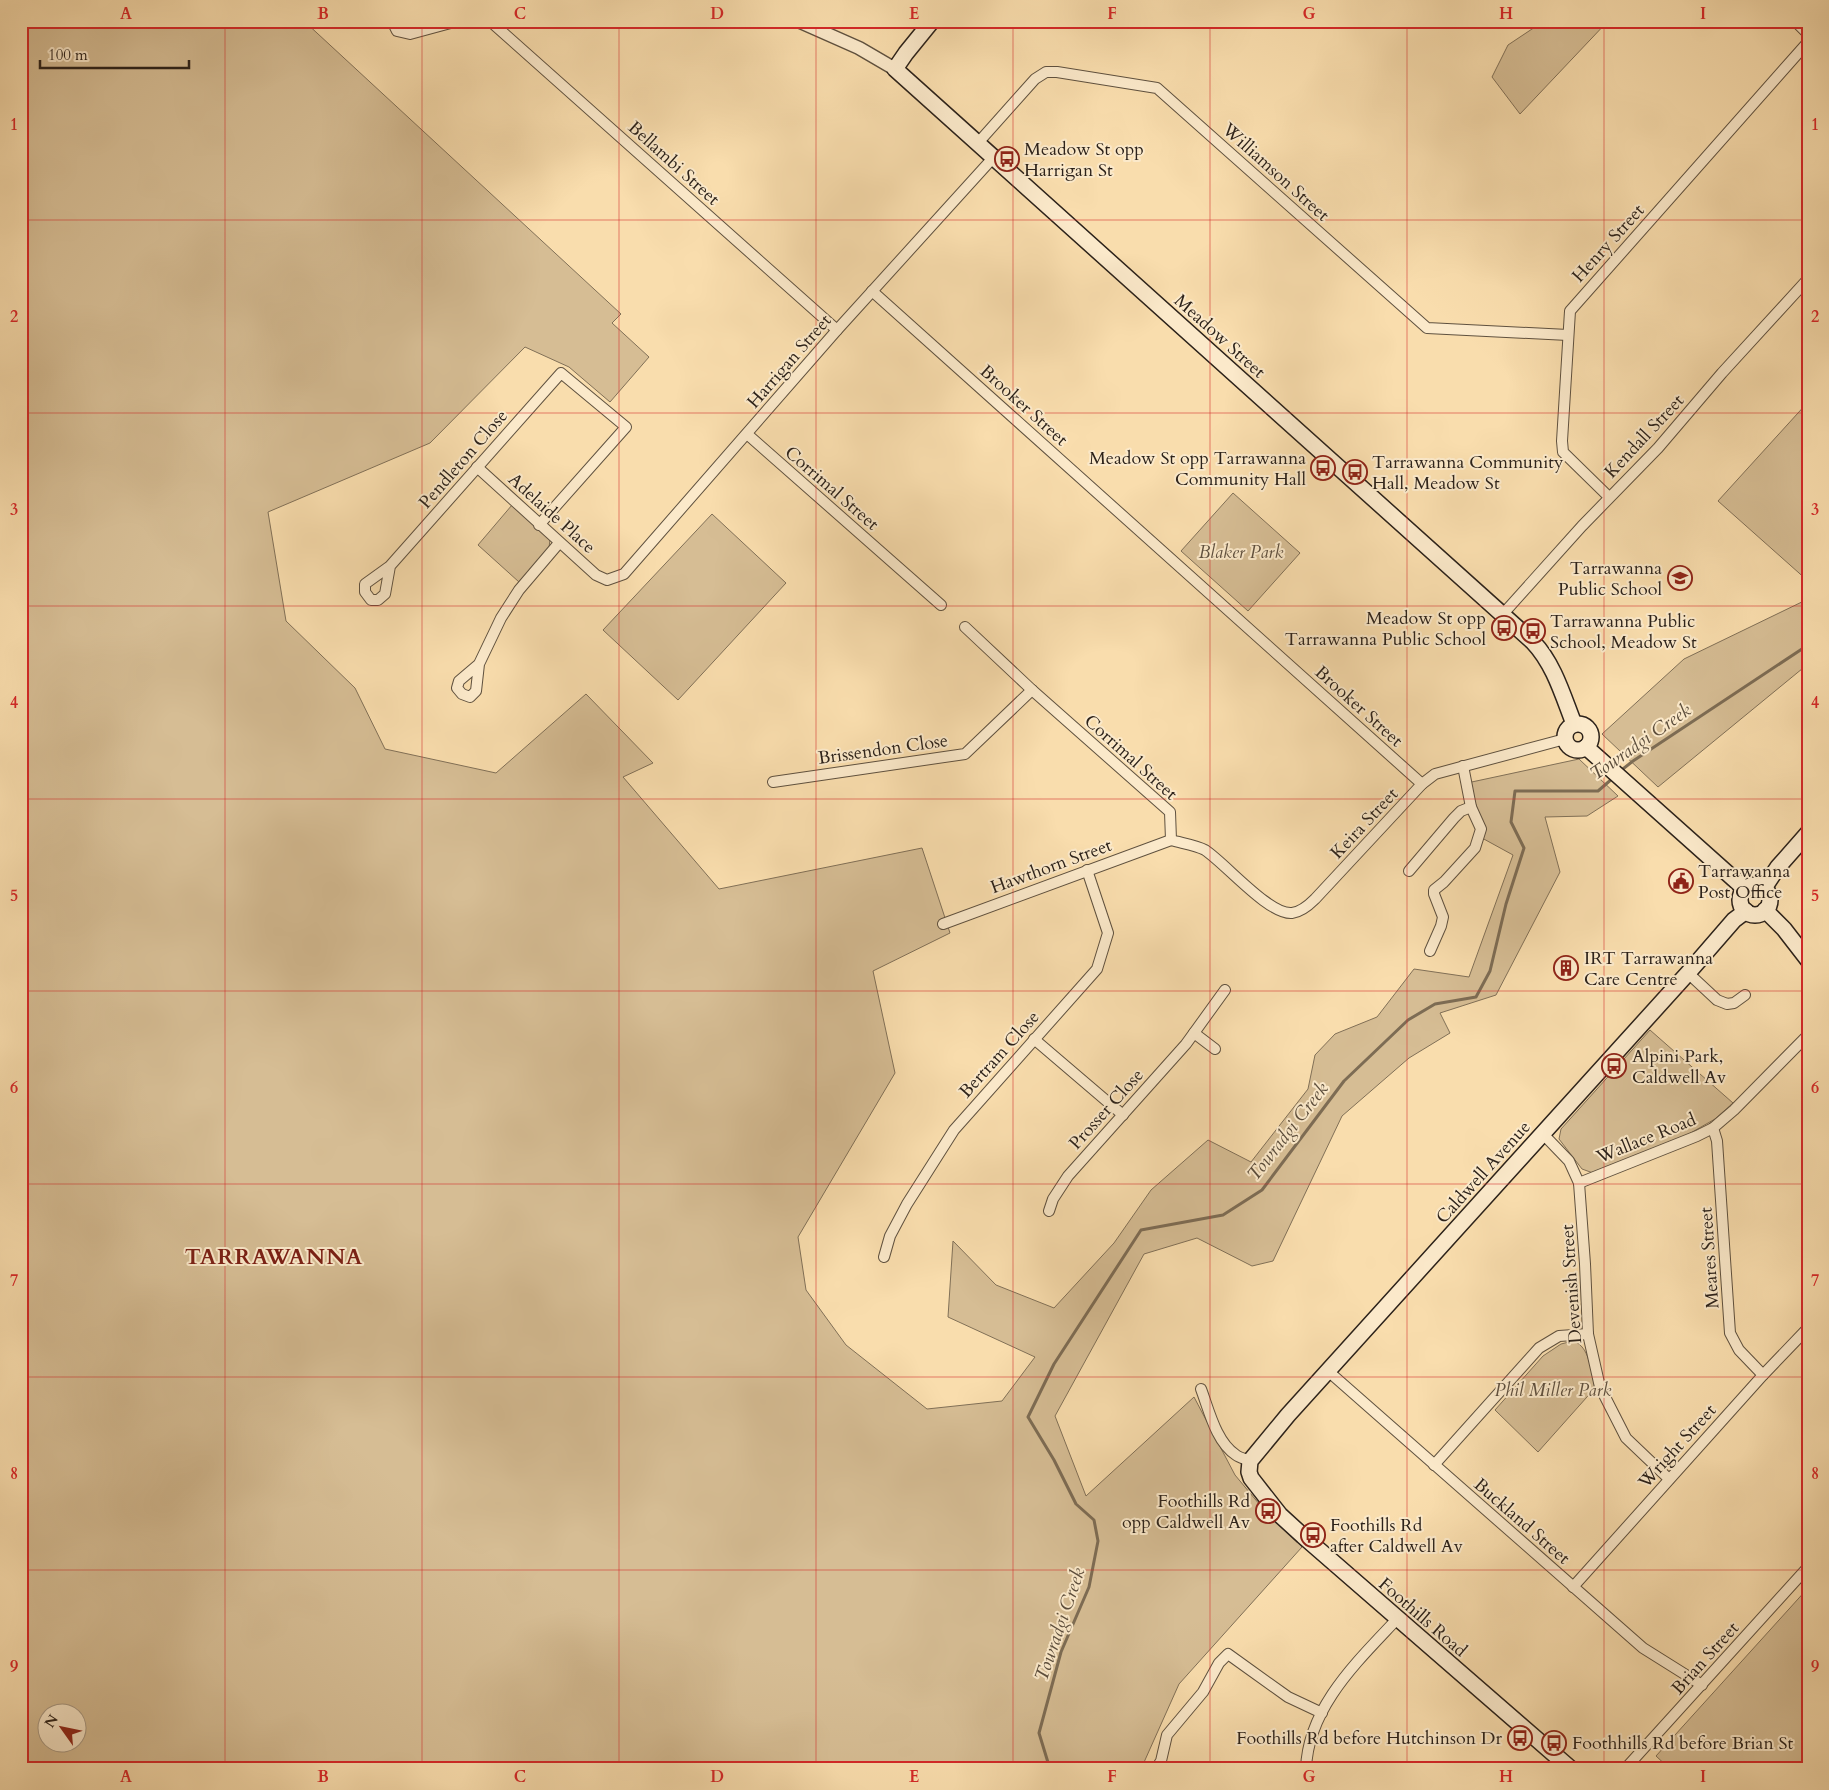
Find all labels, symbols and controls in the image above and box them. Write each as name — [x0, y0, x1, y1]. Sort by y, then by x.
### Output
text: A — [120, 3, 132, 25]
text: B — [317, 3, 329, 25]
text: C — [514, 3, 526, 25]
text: D — [710, 3, 724, 25]
text: E — [909, 3, 919, 25]
text: F — [1107, 3, 1117, 25]
text: G — [1302, 3, 1316, 25]
text: H — [1499, 3, 1513, 25]
text: I — [1700, 3, 1706, 25]
scale bar — [40, 38, 189, 70]
text: 100 m — [48, 45, 88, 65]
text: 1 — [10, 114, 18, 136]
text: 1 — [1811, 114, 1819, 136]
street label: Bellambi Street — [622, 115, 725, 211]
street label: Williamson Street — [1216, 117, 1335, 227]
place label: Meadow St opp Harrigan St — [1024, 137, 1144, 183]
bus stop icon: Meadow St opp Harrigan St — [994, 146, 1020, 172]
street label: Henry Street — [1566, 198, 1651, 288]
street label: Meadow Street — [1169, 289, 1271, 384]
text: 2 — [10, 306, 18, 328]
text: 2 — [1811, 306, 1819, 328]
street label: Harrigan Street — [741, 309, 837, 414]
street label: Brooker Street — [974, 359, 1073, 452]
street label: Kendall Street — [1599, 389, 1690, 484]
street label: Pendleton Close — [413, 404, 514, 514]
street label: Corrimal Street — [779, 440, 884, 537]
place label: Meadow St opp Tarrawanna Community Hall — [1089, 446, 1306, 492]
place label: Tarrawanna Community Hall, Meadow St — [1372, 450, 1564, 496]
bus stop icon: Meadow St opp Tarrawanna Community Hall — [1310, 455, 1336, 481]
bus stop icon: Tarrawanna Community Hall, Meadow St — [1342, 459, 1368, 485]
street label: Adelaide Place — [502, 467, 601, 559]
text: 3 — [10, 499, 18, 521]
text: 3 — [1811, 499, 1819, 521]
park label: Blaker Park — [1199, 540, 1283, 565]
place label: Tarrawanna Public School — [1558, 556, 1662, 602]
school or university icon: Tarrawanna Public School — [1667, 565, 1693, 591]
place label: Meadow St opp Tarrawanna Public School — [1285, 606, 1486, 652]
place label: Tarrawanna Public School, Meadow St — [1550, 609, 1697, 655]
bus stop icon: Meadow St opp Tarrawanna Public School — [1491, 615, 1517, 641]
bus stop icon: Tarrawanna Public School, Meadow St — [1520, 618, 1546, 644]
street label: Brooker Street — [1309, 660, 1408, 753]
text: 4 — [10, 692, 18, 714]
text: 4 — [1811, 692, 1819, 714]
water label: Towradgi Creek — [1585, 697, 1697, 786]
street label: Corrimal Street — [1079, 709, 1183, 806]
street label: Brissendon Close — [816, 728, 950, 771]
street label: Keira Street — [1325, 782, 1404, 864]
street label: Hawthorn Street — [987, 833, 1116, 900]
place label: Tarrawanna Post Office — [1698, 859, 1791, 905]
public building icon: Tarrawanna Post Office — [1668, 868, 1694, 894]
text: 5 — [10, 885, 18, 907]
text: 5 — [1811, 885, 1819, 907]
place label: IRT Tarrawanna Care Centre — [1584, 946, 1713, 992]
building icon: IRT Tarrawanna Care Centre — [1553, 955, 1579, 981]
street label: Bertram Close — [954, 1005, 1045, 1103]
place label: Alpini Park, Caldwell Av — [1632, 1044, 1727, 1090]
bus stop icon: Alpini Park, Caldwell Av — [1601, 1053, 1627, 1079]
street label: Prosser Close — [1063, 1064, 1149, 1155]
water label: Towradgi Creek — [1241, 1076, 1335, 1186]
text: 6 — [10, 1077, 18, 1099]
text: 6 — [1811, 1077, 1819, 1099]
street label: Wallace Road — [1592, 1107, 1700, 1170]
street label: Caldwell Avenue — [1430, 1115, 1536, 1229]
street label: Meares Street — [1693, 1206, 1726, 1310]
street label: Devenish Street — [1555, 1223, 1588, 1344]
district label: TARRAWANNA — [185, 1242, 363, 1272]
text: 7 — [10, 1270, 18, 1292]
text: 7 — [1811, 1270, 1819, 1292]
park label: Phil Miller Park — [1495, 1378, 1612, 1403]
street label: Wright Street — [1632, 1399, 1722, 1495]
text: 8 — [10, 1463, 18, 1485]
text: 8 — [1811, 1463, 1819, 1485]
street label: Buckland Street — [1468, 1472, 1575, 1570]
place label: Foothills Rd opp Caldwell Av — [1122, 1489, 1251, 1535]
bus stop icon: Foothills Rd opp Caldwell Av — [1255, 1498, 1281, 1524]
place label: Foothills Rd after Caldwell Av — [1330, 1513, 1464, 1559]
bus stop icon: Foothills Rd after Caldwell Av — [1300, 1522, 1326, 1548]
water label: Towradgi Creek — [1028, 1564, 1092, 1685]
street label: Foothills Road — [1373, 1572, 1473, 1663]
street label: Brian Street — [1666, 1616, 1745, 1700]
text: 9 — [10, 1656, 18, 1678]
text: 9 — [1811, 1656, 1819, 1678]
north arrow — [38, 1702, 88, 1752]
text: N — [40, 1711, 63, 1731]
bus stop icon: Foothills Rd before Hutchinson Dr — [1507, 1725, 1533, 1751]
place label: Foothills Rd before Hutchinson Dr — [1236, 1726, 1502, 1751]
bus stop icon: Foothhills Rd before Brian St — [1541, 1730, 1567, 1756]
place label: Foothhills Rd before Brian St — [1572, 1731, 1793, 1756]
text: A — [120, 1766, 132, 1788]
text: B — [317, 1766, 329, 1788]
text: C — [514, 1766, 526, 1788]
text: D — [710, 1766, 724, 1788]
text: E — [909, 1766, 919, 1788]
text: F — [1107, 1766, 1117, 1788]
text: G — [1302, 1766, 1316, 1788]
text: H — [1499, 1766, 1513, 1788]
text: I — [1700, 1766, 1706, 1788]

